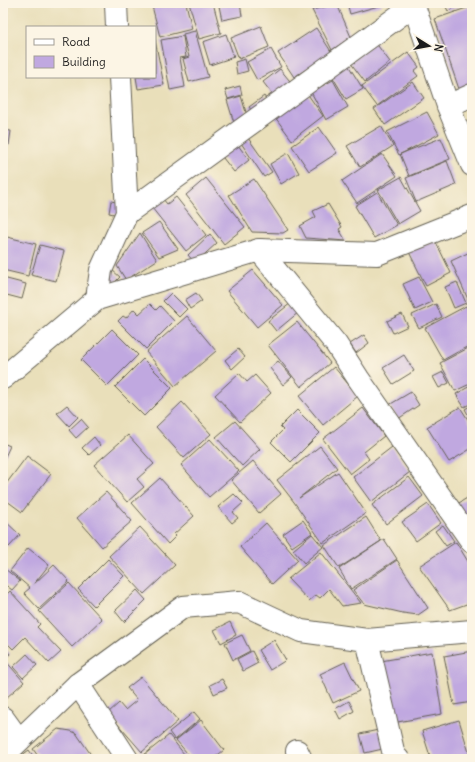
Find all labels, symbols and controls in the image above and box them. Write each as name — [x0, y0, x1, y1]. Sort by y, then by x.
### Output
legend — [26, 26, 156, 78]
north arrow — [409, 26, 449, 66]
text: Road — [62, 34, 90, 49]
text: N — [431, 43, 446, 53]
text: Building — [62, 54, 106, 69]

